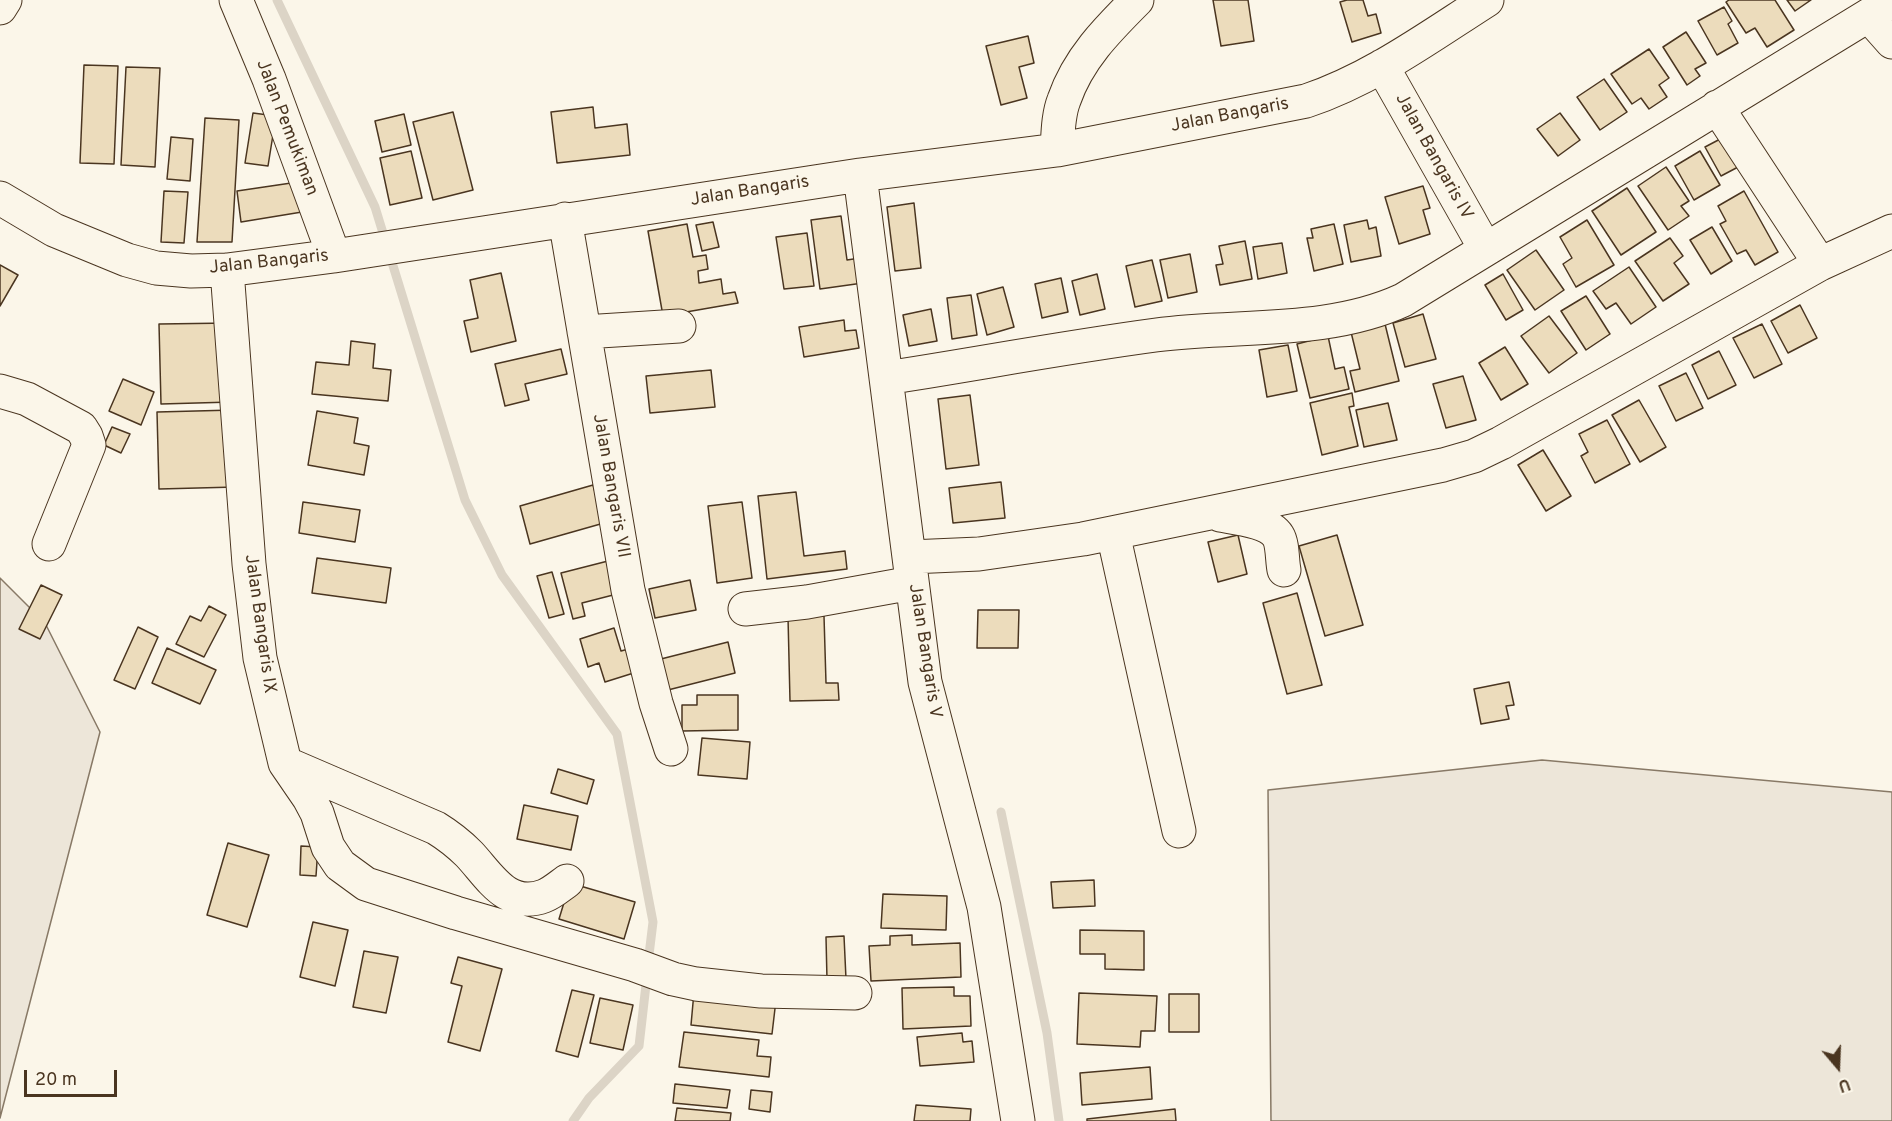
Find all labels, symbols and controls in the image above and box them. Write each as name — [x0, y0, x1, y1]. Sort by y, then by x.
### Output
street label: Jalan Pemukiman — [250, 57, 322, 199]
street label: Jalan Bangaris IV — [1389, 90, 1477, 224]
street label: Jalan Bangaris — [1169, 94, 1291, 138]
street label: Jalan Bangaris — [689, 172, 811, 212]
street label: Jalan Bangaris — [208, 246, 330, 280]
street label: Jalan Bangaris VII — [587, 412, 633, 560]
street label: Jalan Bangaris IX — [239, 553, 279, 695]
street label: Jalan Bangaris V — [903, 582, 945, 720]
north arrow — [1808, 1037, 1868, 1097]
scale bar — [27, 1058, 120, 1096]
text: 20 m — [35, 1069, 77, 1092]
text: U — [1835, 1073, 1853, 1095]

